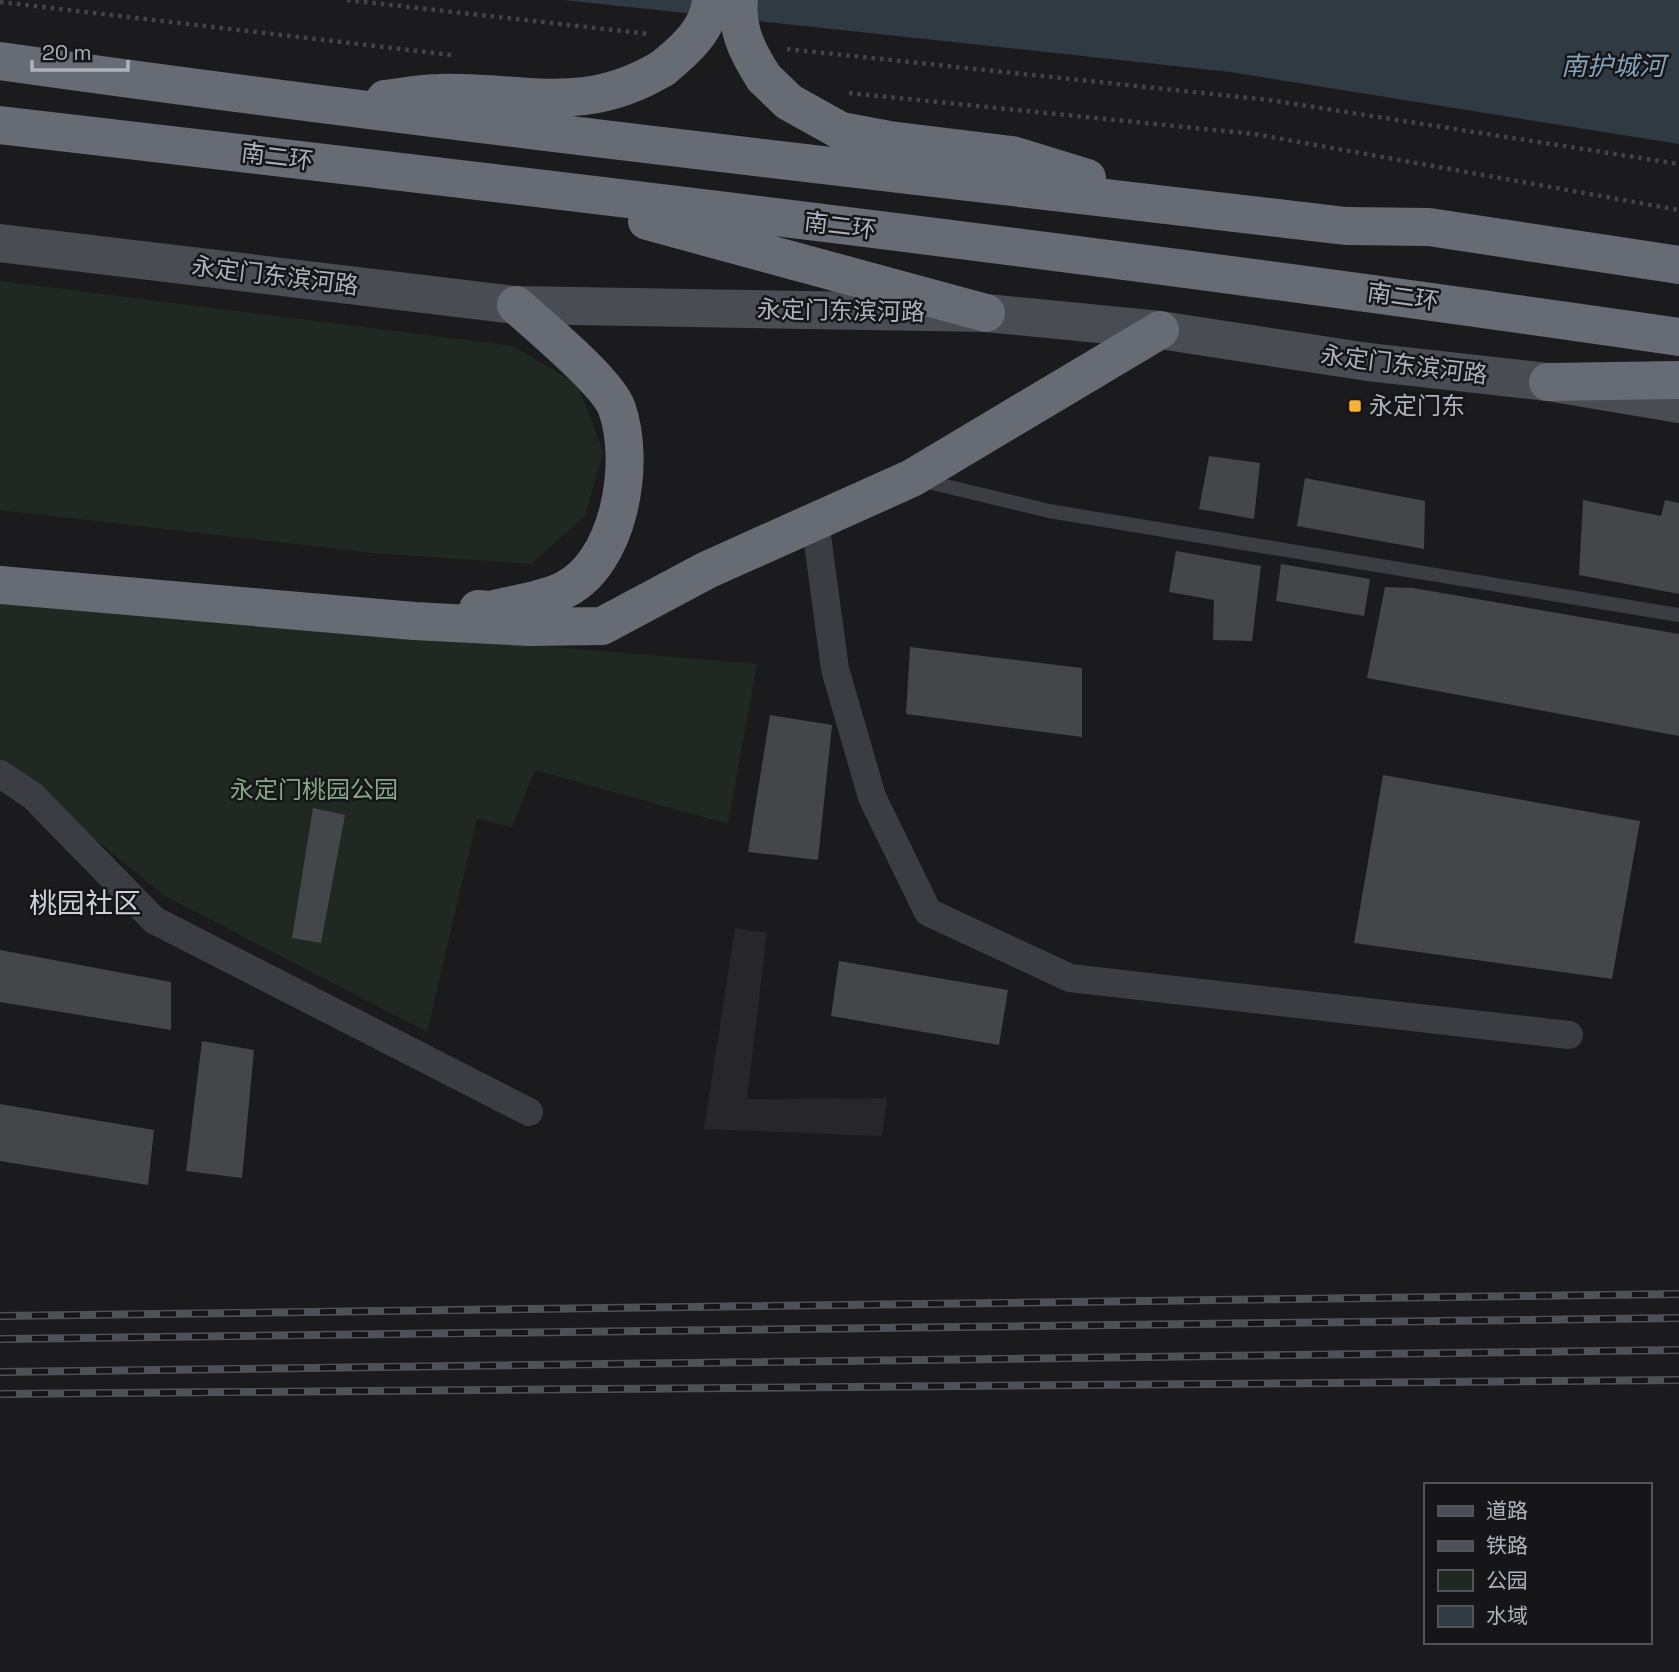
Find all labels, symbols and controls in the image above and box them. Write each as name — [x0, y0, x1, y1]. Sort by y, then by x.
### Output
scale bar — [32, 28, 128, 72]
text: 20 m — [42, 39, 92, 66]
water label: 南护城河 — [1561, 49, 1670, 83]
street label: 南二环 — [239, 137, 315, 176]
street label: 南二环 — [802, 206, 878, 245]
street label: 永定门东滨河路 — [190, 250, 360, 301]
street label: 南二环 — [1365, 276, 1441, 317]
street label: 永定门东滨河路 — [757, 294, 925, 327]
street label: 永定门东滨河路 — [1319, 339, 1489, 390]
place label: 永定门东 — [1369, 390, 1465, 421]
marker: 永定门东 — [1347, 398, 1363, 414]
park label: 永定门桃园公园 — [230, 774, 398, 805]
district label: 桃园社区 — [29, 885, 141, 921]
legend — [1424, 1483, 1651, 1644]
text: 道路 — [1486, 1497, 1528, 1524]
text: 铁路 — [1486, 1532, 1528, 1559]
text: 公园 — [1486, 1567, 1528, 1594]
text: 水域 — [1486, 1602, 1528, 1629]

